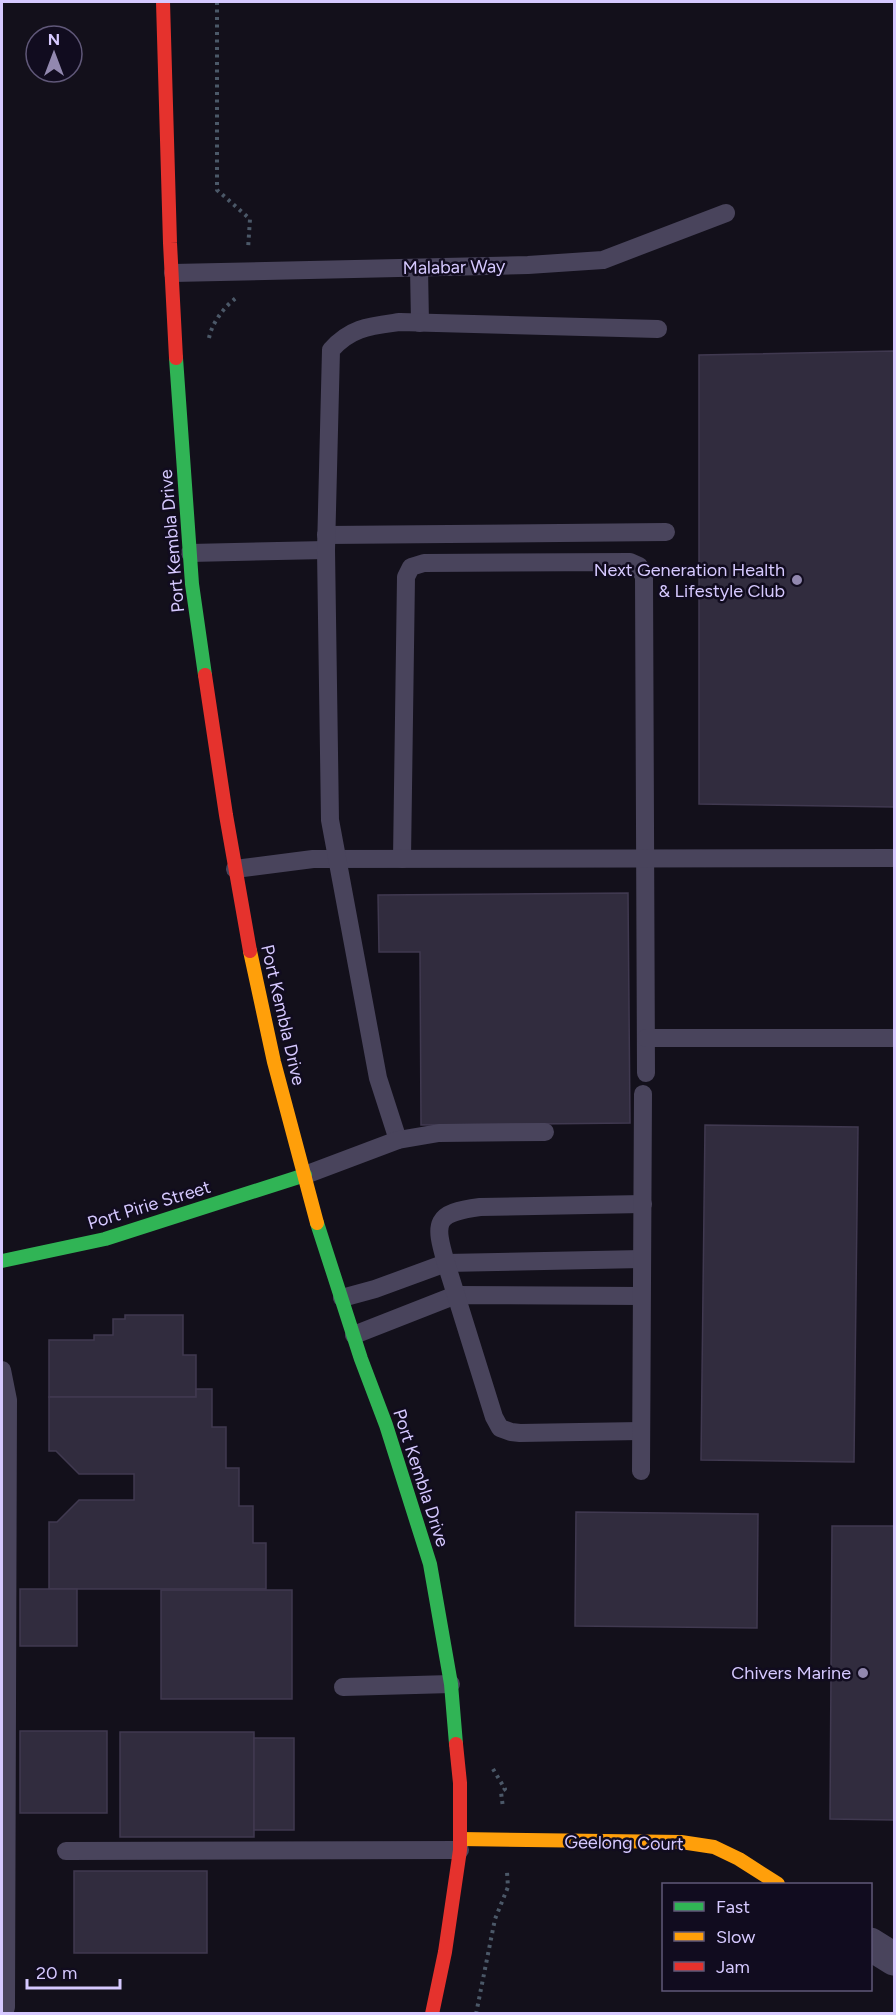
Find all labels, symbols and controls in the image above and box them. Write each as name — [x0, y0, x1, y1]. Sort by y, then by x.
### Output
north arrow — [24, 24, 84, 84]
text: N — [48, 30, 60, 49]
street label: Malabar Way — [402, 255, 506, 279]
street label: Port Kembla Drive — [155, 468, 189, 614]
place label: Next Generation Health & Lifestyle Club — [594, 559, 785, 602]
marker: Next Generation Health & Lifestyle Club — [790, 573, 804, 587]
street label: Port Kembla Drive — [256, 942, 310, 1088]
street label: Port Pirie Street — [85, 1176, 213, 1234]
street label: Port Kembla Drive — [388, 1406, 454, 1550]
place label: Chivers Marine — [731, 1662, 851, 1684]
marker: Chivers Marine — [856, 1666, 870, 1680]
street label: Geelong Court — [564, 1831, 684, 1855]
legend — [662, 1883, 872, 1991]
text: Fast — [716, 1896, 750, 1918]
text: Slow — [716, 1926, 755, 1948]
scale bar — [27, 1952, 120, 1990]
text: Jam — [716, 1956, 750, 1978]
text: 20 m — [36, 1962, 77, 1984]

